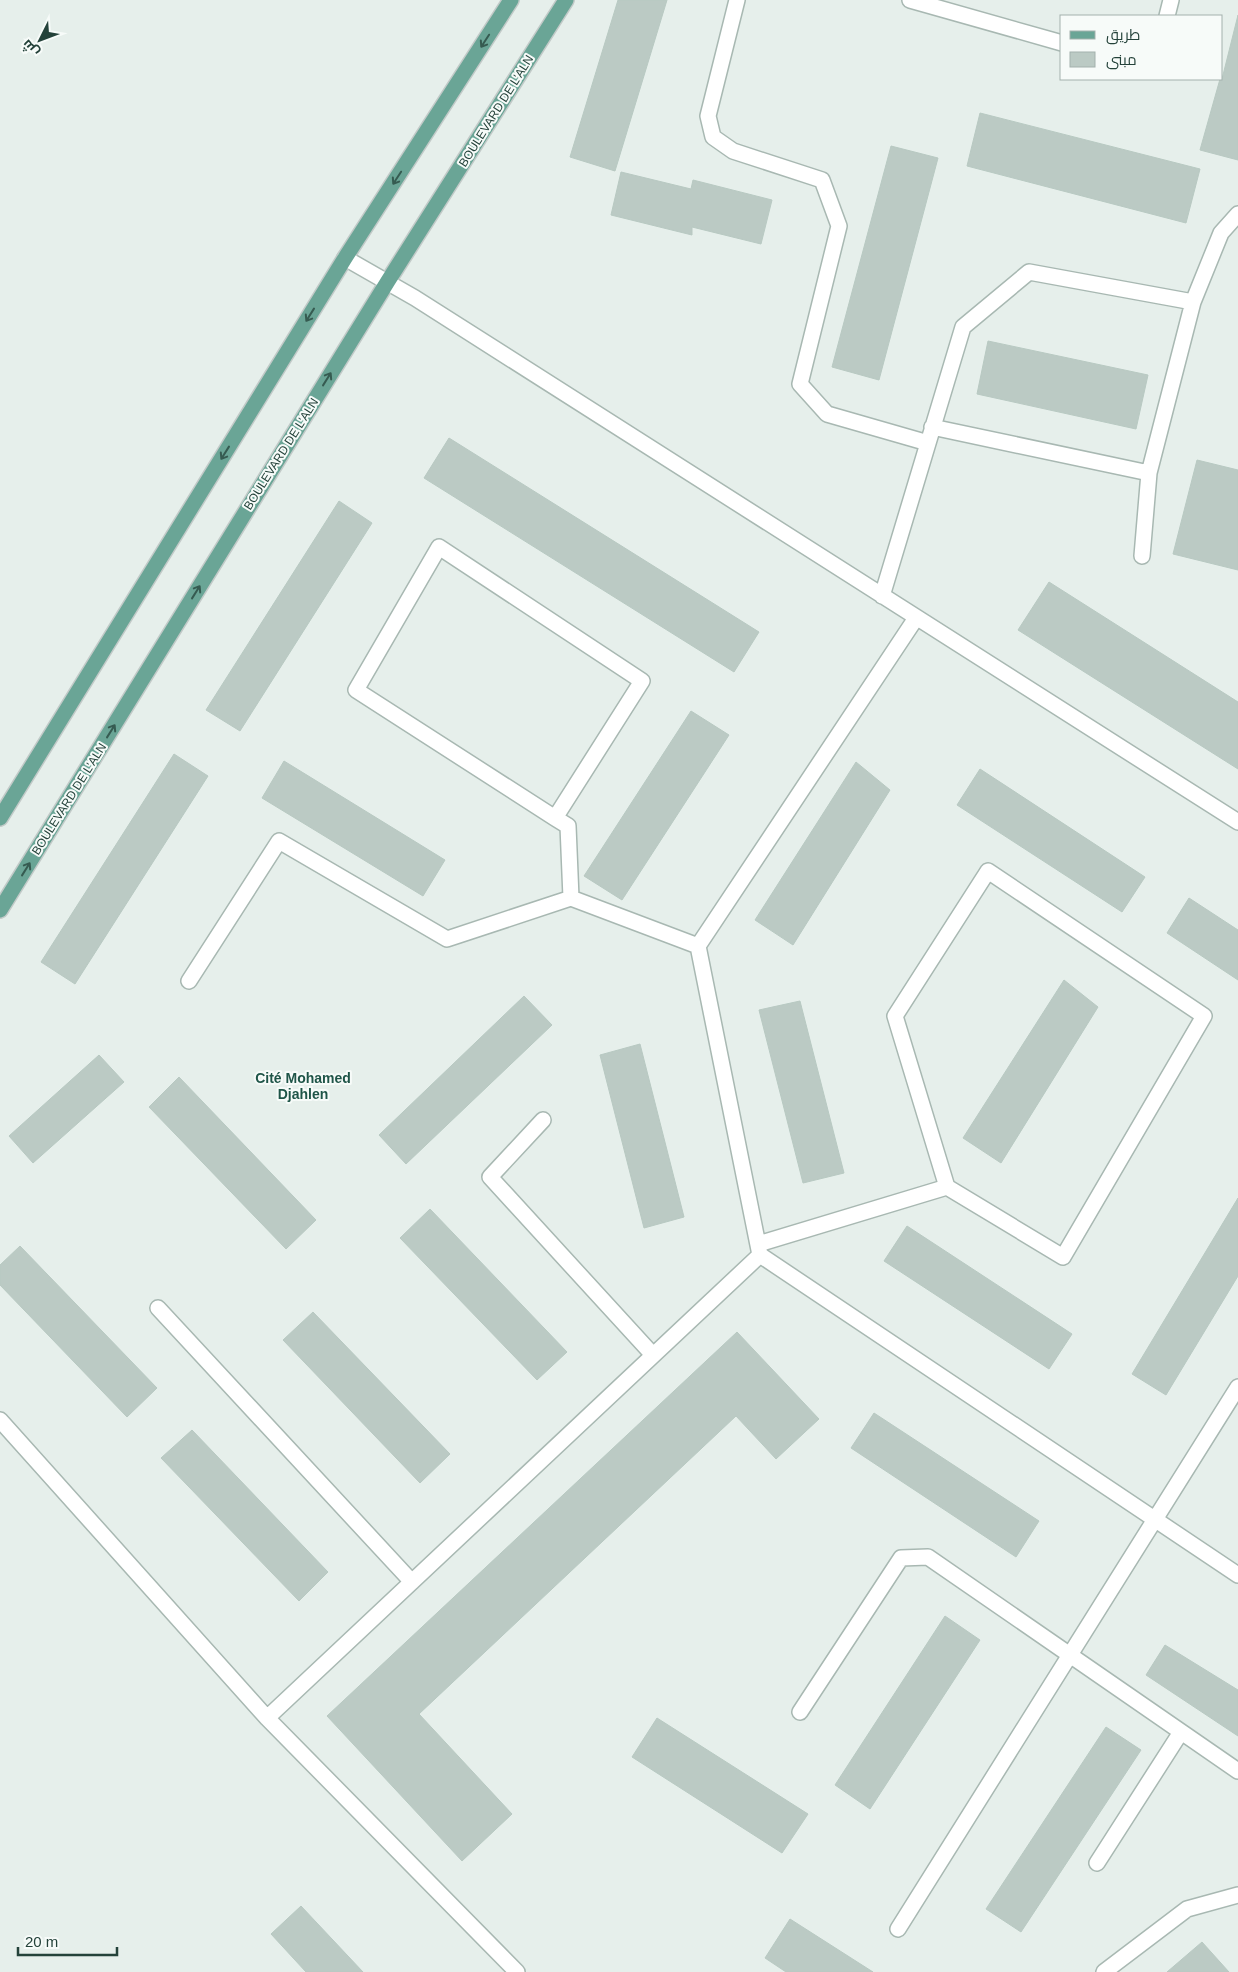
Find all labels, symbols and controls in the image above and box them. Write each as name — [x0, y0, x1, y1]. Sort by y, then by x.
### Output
north arrow — [15, 15, 65, 65]
legend — [1060, 15, 1223, 80]
text: طريق — [1106, 26, 1140, 45]
one-way arrow — [479, 34, 490, 48]
text: ش — [18, 36, 43, 61]
text: مبنى — [1106, 51, 1137, 70]
street label: BOULEVARD DE L'ALN — [456, 53, 536, 169]
one-way arrow — [391, 170, 401, 184]
one-way arrow — [305, 308, 315, 322]
one-way arrow — [323, 373, 333, 387]
street label: BOULEVARD DE L'ALN — [241, 396, 321, 512]
one-way arrow — [219, 446, 229, 460]
one-way arrow — [191, 586, 201, 600]
one-way arrow — [106, 724, 116, 738]
street label: BOULEVARD DE L'ALN — [29, 741, 109, 857]
one-way arrow — [20, 862, 31, 876]
district label: Cité Mohamed Djahlen — [255, 1070, 351, 1102]
scale bar — [18, 1924, 116, 1956]
text: 20 m — [25, 1933, 58, 1950]

